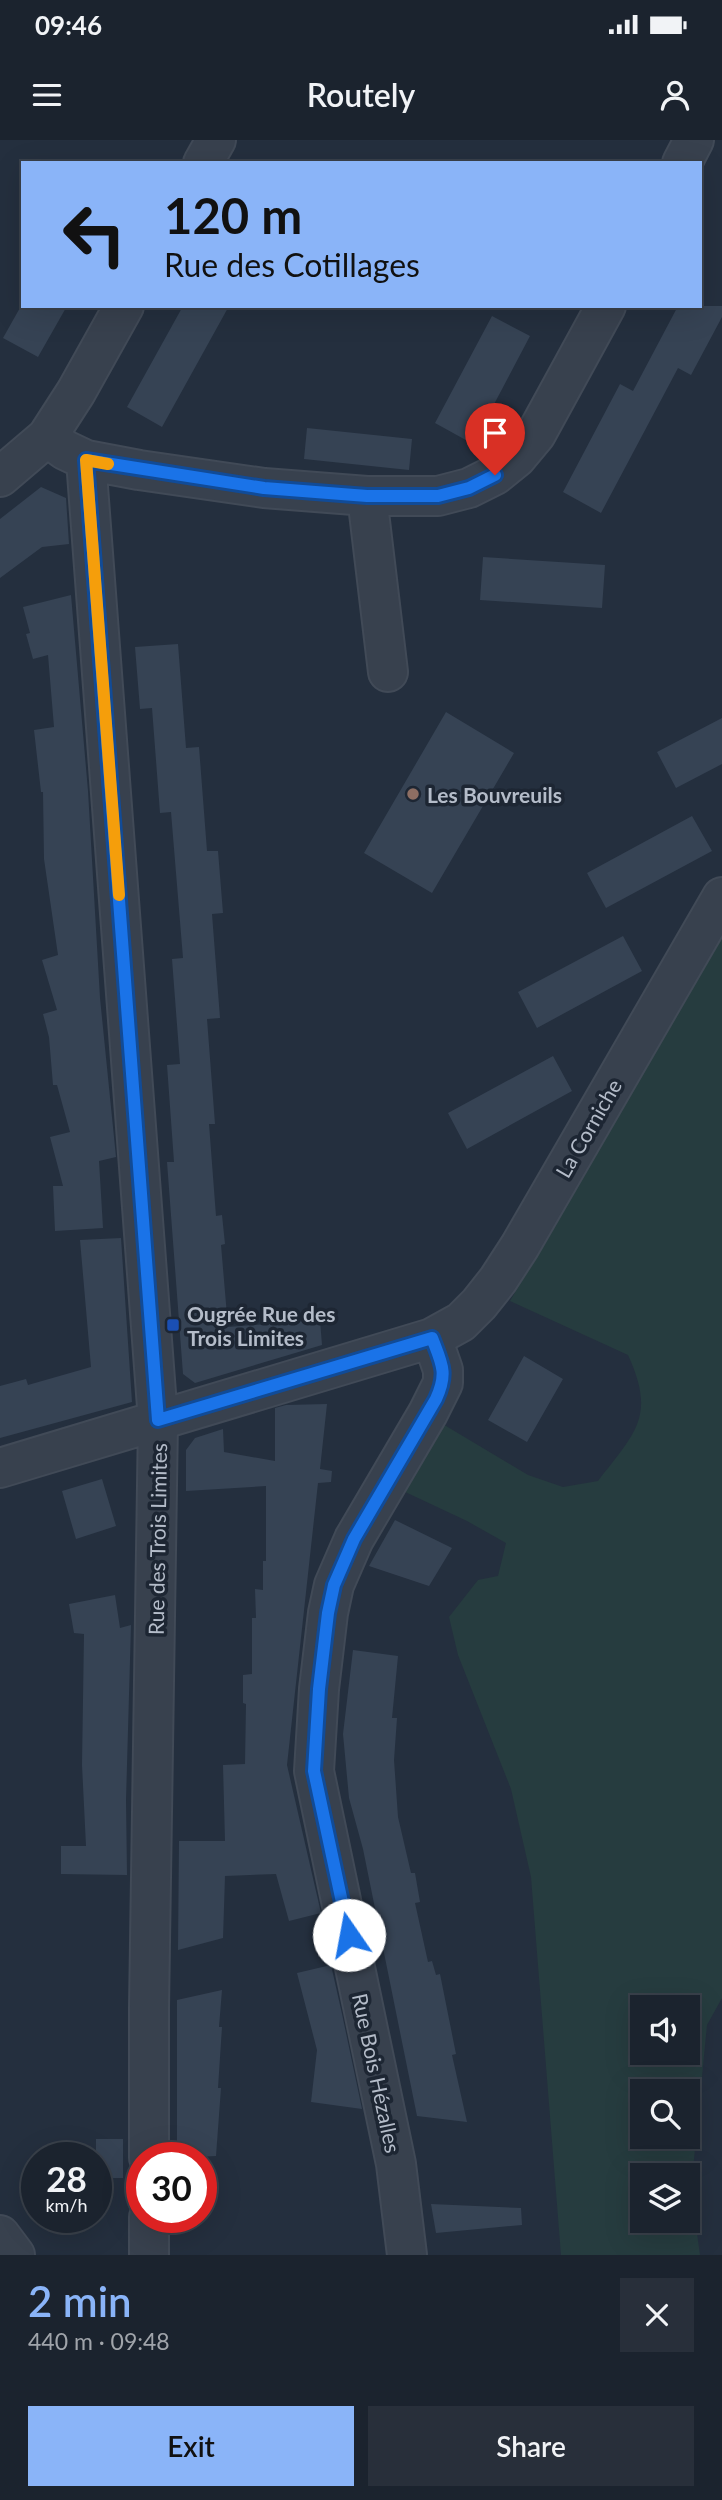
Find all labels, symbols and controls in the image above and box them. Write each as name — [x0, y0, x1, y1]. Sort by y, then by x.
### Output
text: 09:46 — [35, 9, 102, 41]
text: Routely — [307, 75, 415, 114]
icon: menu — [28, 76, 66, 114]
icon: person — [656, 76, 694, 114]
text: 120 m — [164, 186, 302, 244]
icon: left — [49, 189, 140, 280]
text: Rue des Cotillages — [164, 245, 420, 284]
pin — [465, 403, 525, 475]
icon: arrive — [476, 414, 514, 452]
place label: Les Bouvreuils — [427, 782, 562, 807]
marker: Les Bouvreuils — [405, 786, 421, 802]
street label: La Corniche — [550, 1074, 626, 1182]
place label: Ougrée Rue des Trois Limites — [187, 1301, 335, 1350]
marker: Ougrée Rue des Trois Limites — [165, 1317, 181, 1333]
street label: Rue des Trois Limites — [143, 1443, 171, 1635]
position arrow — [312, 1898, 386, 1972]
street label: Rue Bois Hézalles — [348, 1991, 406, 2155]
map controls — [630, 1995, 700, 2233]
button: sound — [630, 1995, 700, 2065]
button: search — [630, 2079, 700, 2149]
speed limit sign: 30 — [126, 2142, 217, 2233]
text: 28 — [46, 2157, 87, 2199]
button: layers — [630, 2163, 700, 2233]
text: km/h — [45, 2194, 88, 2216]
text: 2 min — [28, 2276, 132, 2326]
button: close — [620, 2278, 694, 2352]
text: 440 m · 09:48 — [28, 2327, 170, 2355]
button: Exit — [28, 2406, 354, 2486]
button: Share — [368, 2406, 694, 2486]

